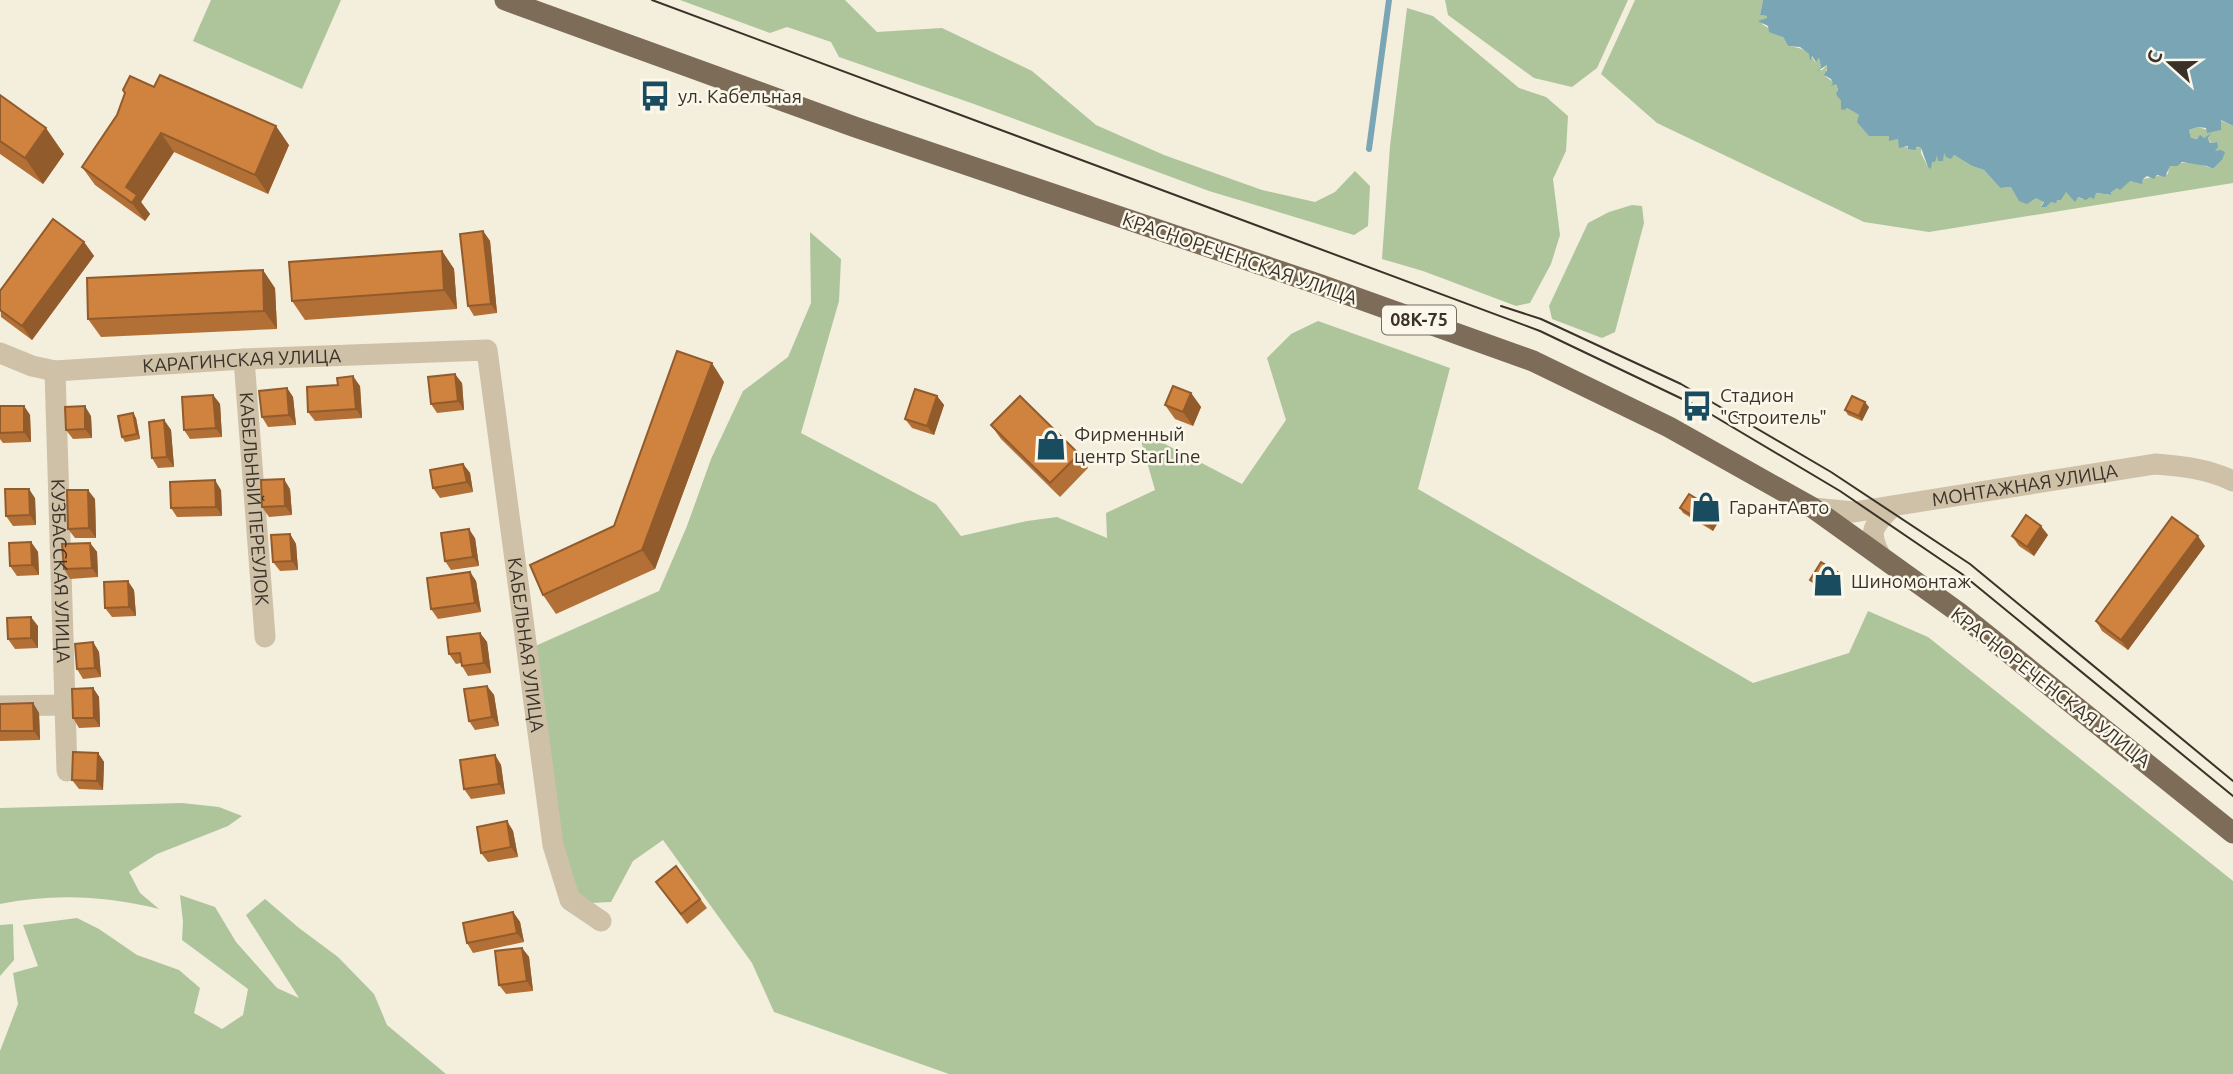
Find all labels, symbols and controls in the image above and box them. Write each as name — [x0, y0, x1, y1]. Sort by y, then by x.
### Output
north arrow — [2135, 28, 2205, 98]
text: С — [2142, 47, 2167, 67]
bus stop icon: ул. Кабельная — [638, 79, 672, 113]
place label: ул. Кабельная — [678, 85, 802, 107]
street label: КРАСНОРЕЧЕНСКАЯ УЛИЦА — [1120, 207, 1361, 309]
road number: 08К-75 — [1382, 306, 1456, 334]
street label: КАРАГИНСКАЯ УЛИЦА — [142, 344, 342, 376]
place label: Стадион "Строитель" — [1720, 384, 1827, 428]
bus stop icon: Стадион "Строитель" — [1680, 389, 1714, 423]
street label: КАБЕЛЬНЫЙ ПЕРЕУЛОК — [236, 391, 274, 607]
place label: Фирменный центр StarLine — [1074, 423, 1201, 467]
shop icon: Фирменный центр StarLine — [1034, 428, 1068, 462]
street label: МОНТАЖНАЯ УЛИЦА — [1930, 459, 2120, 510]
street label: КУЗБАССКАЯ УЛИЦА — [47, 479, 75, 664]
shop icon: ГарантАвто — [1689, 490, 1723, 524]
place label: ГарантАвто — [1729, 496, 1829, 518]
street label: КАБЕЛЬНАЯ УЛИЦА — [504, 556, 549, 734]
shop icon: Шиномонтаж — [1811, 564, 1845, 598]
place label: Шиномонтаж — [1851, 570, 1971, 592]
street label: КРАСНОРЕЧЕНСКАЯ УЛИЦА — [1947, 602, 2156, 772]

